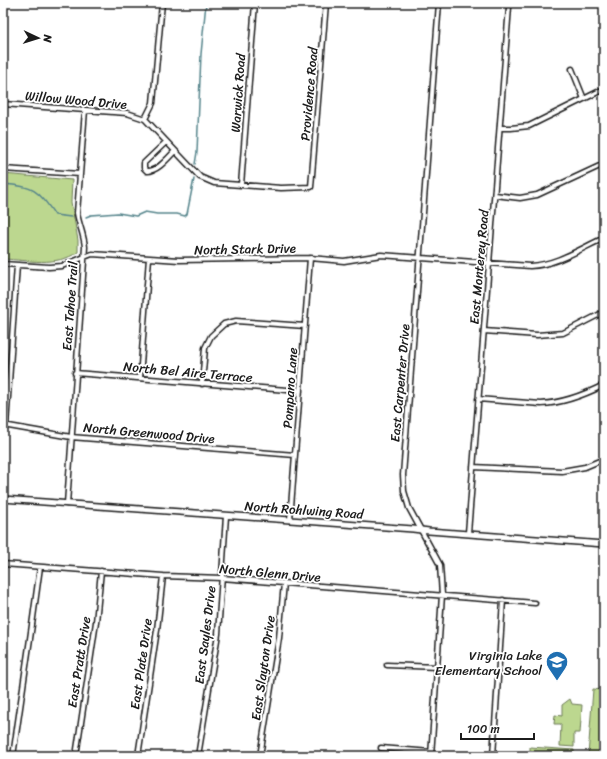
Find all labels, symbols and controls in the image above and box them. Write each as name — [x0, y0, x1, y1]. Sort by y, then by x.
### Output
north arrow — [18, 18, 58, 58]
text: N — [38, 33, 57, 44]
street label: Providence Road — [293, 45, 325, 142]
street label: Warwick Road — [224, 52, 252, 133]
street label: Willow Wood Drive — [24, 84, 128, 116]
street label: East Monterey Road — [463, 208, 496, 325]
street label: North Stark Drive — [194, 237, 296, 261]
street label: East Tahoe Trail — [55, 260, 85, 351]
street label: East Carpenter Drive — [383, 323, 417, 443]
street label: Pompano Lane — [276, 346, 304, 429]
street label: North Bel Aire Terrace — [122, 355, 254, 389]
street label: North Greenwood Drive — [82, 416, 216, 450]
street label: North Rohlwing Road — [244, 494, 365, 526]
street label: North Glenn Drive — [218, 557, 322, 589]
street label: East Sayles Drive — [188, 584, 222, 685]
street label: East Pratt Drive — [60, 614, 98, 709]
street label: East Slayton Drive — [244, 614, 282, 722]
street label: East Plate Drive — [123, 617, 159, 711]
place label: Virginia Lake Elementary School — [435, 644, 542, 682]
school or university icon: Virginia Lake Elementary School — [544, 649, 570, 682]
scale bar — [461, 715, 534, 741]
text: 100 m — [467, 718, 500, 740]

